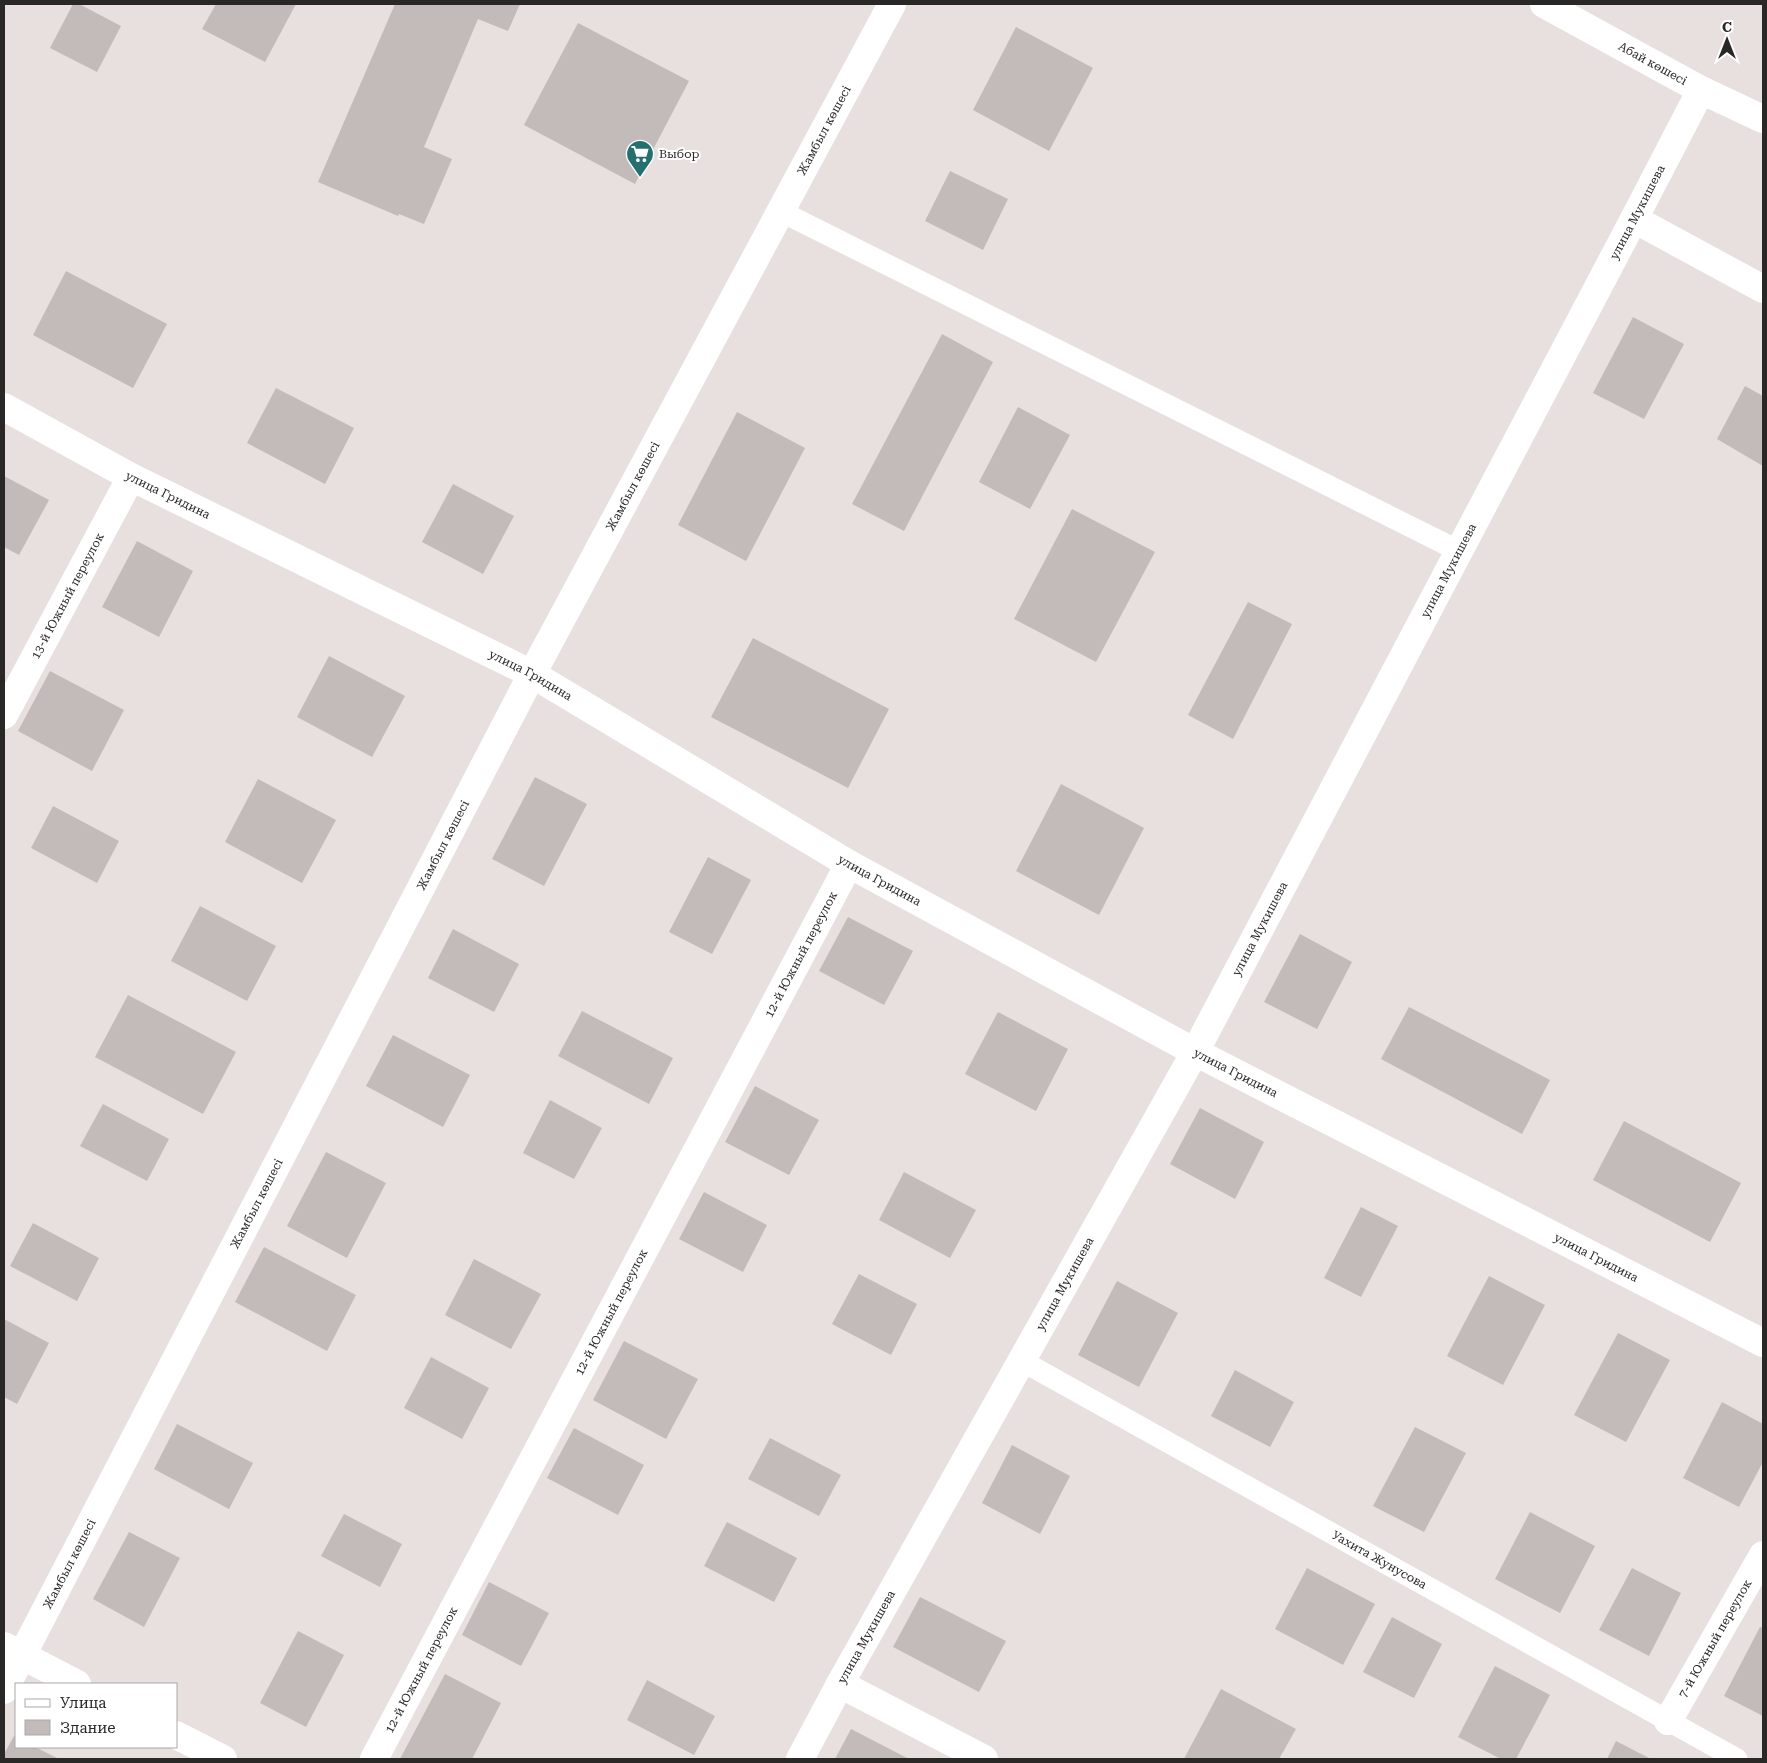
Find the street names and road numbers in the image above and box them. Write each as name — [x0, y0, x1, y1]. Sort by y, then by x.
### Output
street label: Абай көшесі — [1616, 39, 1690, 88]
street label: Жамбыл көшесі — [794, 83, 854, 178]
street label: улица Мукишева — [1607, 162, 1668, 262]
street label: Жамбыл көшесі — [603, 439, 663, 533]
street label: улица Гридина — [123, 468, 213, 522]
street label: улица Мукишева — [1418, 521, 1480, 620]
street label: 13-й Южный переулок — [28, 530, 107, 661]
street label: улица Гридина — [487, 647, 575, 704]
street label: Жамбыл көшесі — [414, 798, 472, 893]
street label: улица Гридина — [835, 852, 924, 909]
street label: улица Мукишева — [1229, 879, 1291, 978]
street label: 12-й Южный переулок — [762, 888, 840, 1020]
street label: улица Гридина — [1191, 1046, 1281, 1100]
street label: Жамбыл көшесі — [228, 1156, 286, 1251]
street label: улица Гридина — [1552, 1230, 1641, 1285]
street label: улица Мукишева — [1033, 1234, 1097, 1333]
street label: 12-й Южный переулок — [572, 1246, 651, 1378]
street label: Жамбыл көшесі — [40, 1517, 99, 1611]
street label: Уахита Жунусова — [1330, 1528, 1430, 1592]
street label: 7-й Южный переулок — [1676, 1577, 1755, 1700]
street label: улица Мукишева — [835, 1587, 898, 1686]
street label: 12-й Южный переулок — [382, 1604, 461, 1735]

